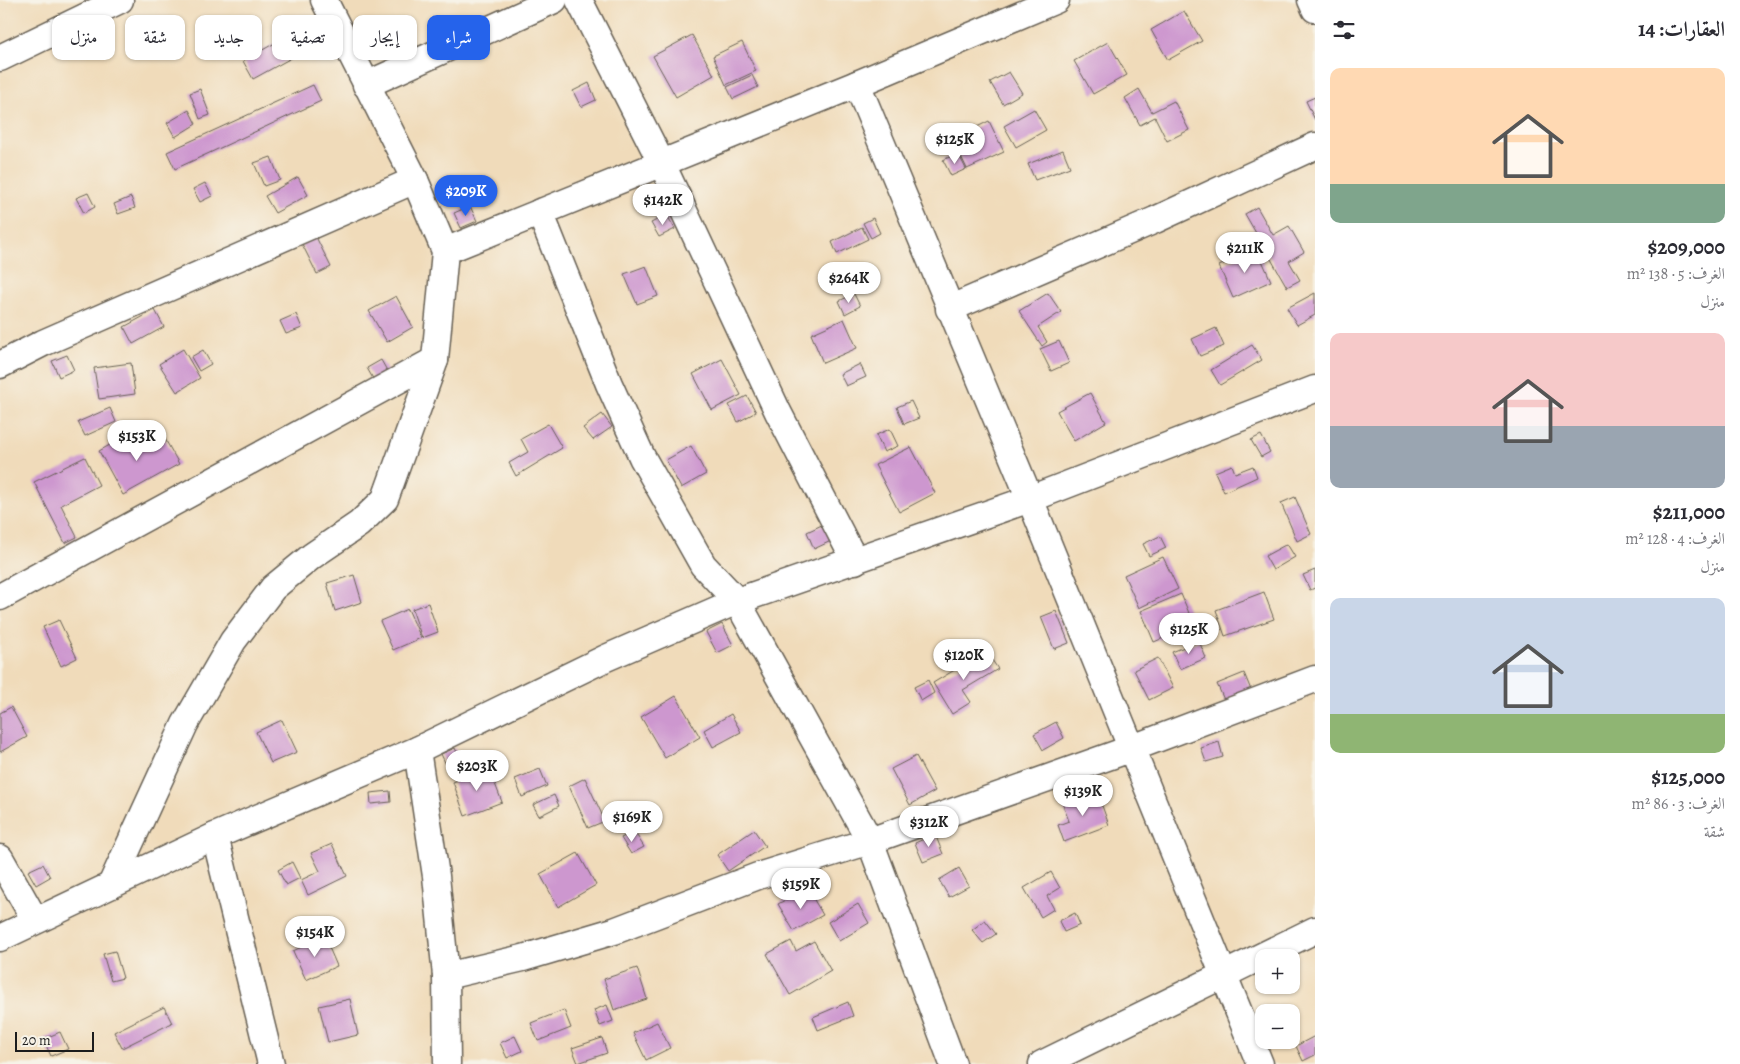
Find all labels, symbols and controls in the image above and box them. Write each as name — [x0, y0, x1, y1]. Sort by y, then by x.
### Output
chip: منزل — [52, 15, 115, 60]
chip: شقة — [125, 15, 185, 60]
chip: جديد — [195, 15, 262, 60]
chip: تصفية — [272, 15, 343, 60]
chip: إيجار — [353, 15, 417, 60]
chip: شراء — [427, 15, 490, 60]
text: العقارات: 14 — [1638, 15, 1725, 43]
icon: filters — [1330, 16, 1358, 44]
icon: home — [1483, 101, 1573, 191]
pin: $125K — [920, 122, 990, 165]
text: $125K — [936, 128, 974, 150]
pin: $209K — [431, 174, 501, 217]
text: $209K — [445, 180, 487, 202]
pin: $142K — [628, 184, 698, 226]
text: $142K — [644, 189, 682, 211]
pin: $211K — [1210, 232, 1280, 274]
text: $209,000 — [1647, 233, 1725, 261]
text: $211K — [1226, 237, 1264, 259]
pin: $264K — [814, 262, 884, 304]
text: الغرف: 5 · 138 m² — [1627, 263, 1725, 285]
text: $264K — [829, 267, 869, 289]
text: منزل — [1700, 291, 1725, 313]
icon: home — [1483, 366, 1573, 456]
pin: $153K — [102, 420, 172, 462]
text: $153K — [118, 425, 156, 447]
text: $211,000 — [1653, 498, 1725, 526]
text: الغرف: 4 · 128 m² — [1625, 528, 1725, 550]
text: منزل — [1700, 556, 1725, 578]
pin: $125K — [1154, 612, 1224, 655]
text: $125K — [1170, 618, 1208, 640]
icon: home — [1483, 631, 1573, 721]
pin: $120K — [929, 638, 999, 681]
text: $120K — [944, 644, 984, 666]
pin: $203K — [442, 750, 512, 792]
text: $203K — [457, 755, 497, 777]
text: $125,000 — [1651, 763, 1725, 791]
pin: $139K — [1048, 774, 1118, 817]
text: $139K — [1064, 780, 1102, 802]
text: الغرف: 3 · 86 m² — [1632, 793, 1725, 815]
pin: $169K — [597, 800, 667, 843]
text: $169K — [613, 806, 651, 828]
pin: $312K — [894, 806, 964, 848]
text: $312K — [910, 811, 948, 833]
text: شقة — [1704, 821, 1725, 843]
pin: $159K — [766, 868, 836, 910]
text: $159K — [782, 873, 820, 895]
pin: $154K — [280, 916, 350, 958]
text: $154K — [296, 921, 334, 943]
map controls — [1255, 949, 1300, 1049]
button: + — [1255, 949, 1300, 994]
button: − — [1255, 1004, 1300, 1049]
scale bar — [15, 1029, 94, 1052]
text: 20 m — [22, 1031, 51, 1050]

